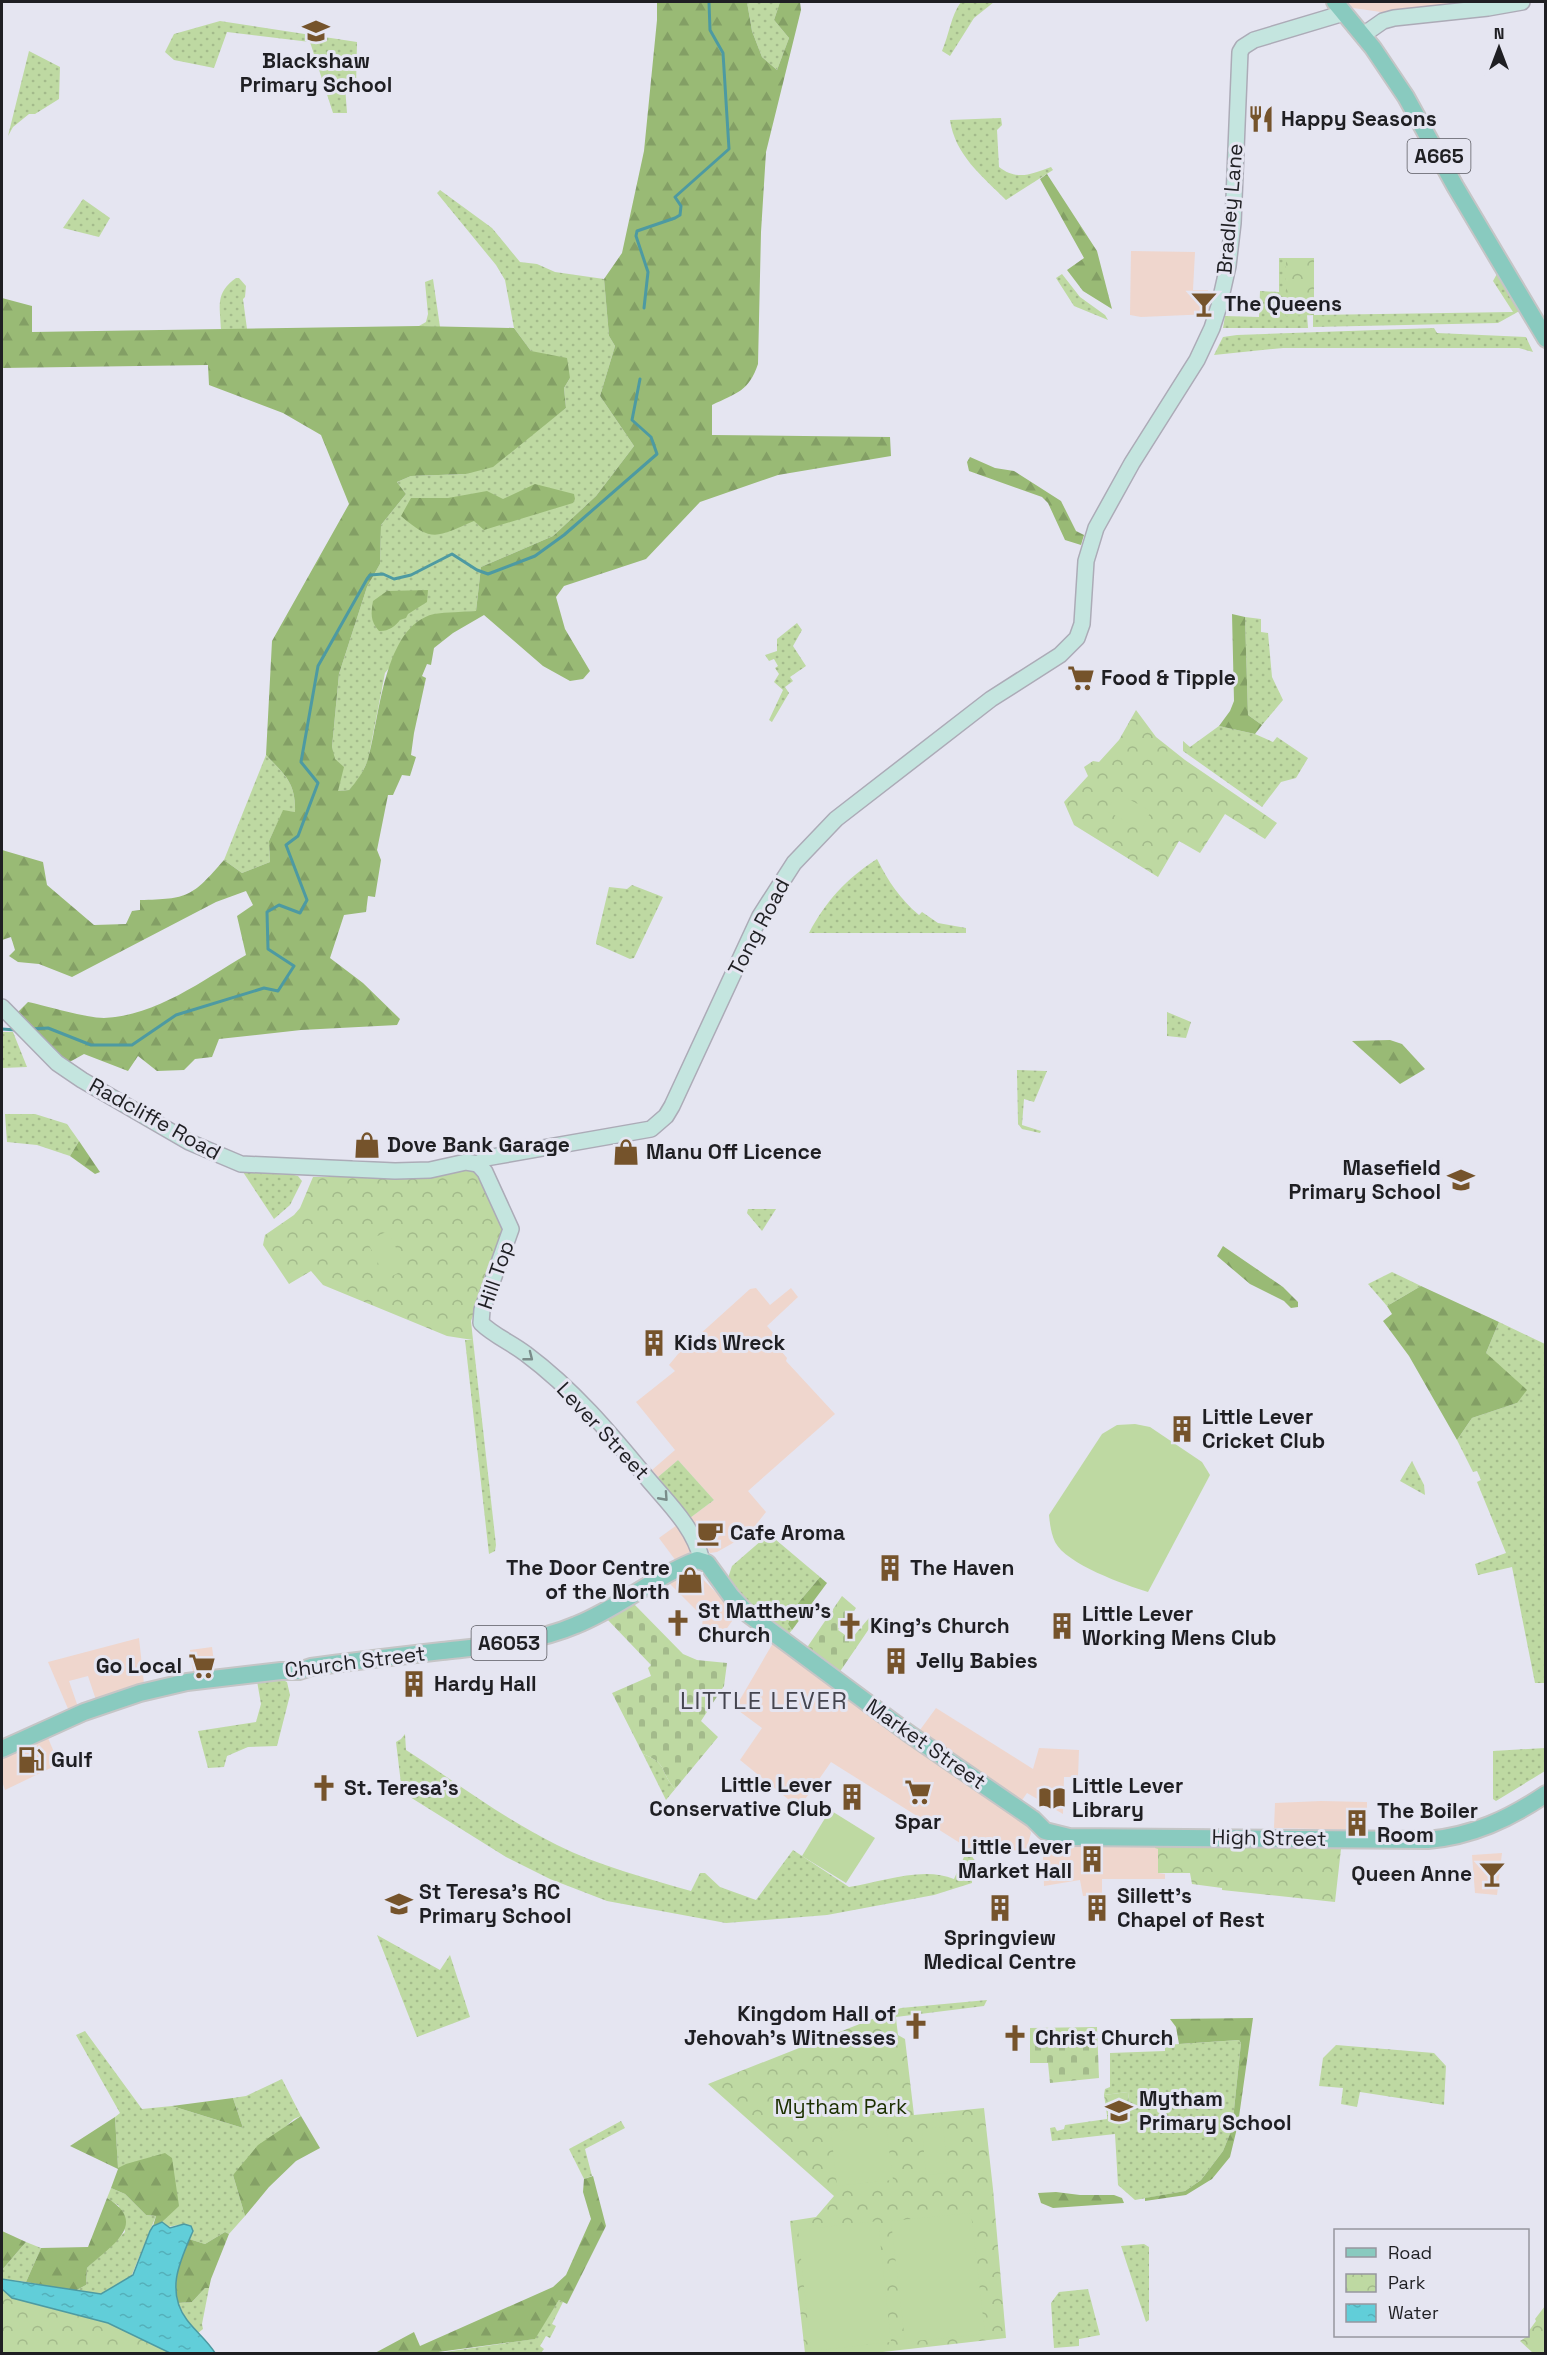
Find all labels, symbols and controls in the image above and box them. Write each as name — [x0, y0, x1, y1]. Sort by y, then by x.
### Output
school or university icon: Blackshaw Primary School — [301, 16, 331, 46]
north arrow — [1469, 18, 1529, 78]
text: N — [1494, 23, 1504, 44]
place label: Blackshaw Primary School — [240, 47, 392, 98]
restaurant icon: Happy Seasons — [1246, 104, 1276, 134]
place label: Happy Seasons — [1281, 105, 1437, 132]
road number: A665 — [1408, 139, 1470, 173]
street label: Bradley Lane — [1210, 142, 1249, 276]
bar icon: The Queens — [1189, 289, 1219, 319]
place label: The Queens — [1224, 290, 1342, 317]
supermarket icon: Food & Tipple — [1066, 663, 1096, 693]
place label: Food & Tipple — [1101, 664, 1236, 691]
street label: Tong Road — [722, 873, 795, 980]
street label: Radcliffe Road — [85, 1071, 226, 1166]
shop icon: Dove Bank Garage — [352, 1130, 382, 1160]
place label: Dove Bank Garage — [387, 1131, 570, 1158]
shop icon: Manu Off Licence — [611, 1137, 641, 1167]
place label: Manu Off Licence — [646, 1138, 822, 1165]
place label: Masefield Primary School — [1288, 1154, 1441, 1205]
school or university icon: Masefield Primary School — [1446, 1165, 1476, 1195]
street label: Hill Top — [471, 1237, 520, 1313]
building icon: Kids Wreck — [639, 1328, 669, 1358]
place label: Kids Wreck — [674, 1329, 786, 1356]
one-way arrow — [522, 1349, 533, 1360]
street label: Lever Street — [551, 1376, 656, 1485]
place label: Little Lever Cricket Club — [1202, 1403, 1325, 1454]
building icon: Little Lever Cricket Club — [1167, 1414, 1197, 1444]
one-way arrow — [656, 1490, 667, 1501]
cafe icon: Cafe Aroma — [695, 1518, 725, 1548]
place label: Cafe Aroma — [730, 1519, 845, 1546]
building icon: The Haven — [875, 1553, 905, 1583]
place label: The Door Centre of the North — [506, 1554, 670, 1605]
place label: The Haven — [910, 1554, 1014, 1581]
shop icon: The Door Centre of the North — [675, 1565, 705, 1595]
place label: St Matthew's Church — [698, 1597, 831, 1648]
place label: Little Lever Working Mens Club — [1082, 1600, 1276, 1651]
church icon: St Matthew's Church — [663, 1608, 693, 1638]
church icon: King's Church — [835, 1611, 865, 1641]
building icon: Little Lever Working Mens Club — [1047, 1611, 1077, 1641]
place label: King's Church — [870, 1612, 1010, 1639]
road number: A6053 — [472, 1626, 546, 1660]
street label: Church Street — [283, 1639, 427, 1684]
building icon: Jelly Babies — [881, 1646, 911, 1676]
place label: Jelly Babies — [916, 1647, 1038, 1674]
supermarket icon: Go Local — [187, 1651, 217, 1681]
place label: Go Local — [96, 1652, 182, 1679]
building icon: Hardy Hall — [399, 1669, 429, 1699]
place label: Hardy Hall — [434, 1670, 537, 1697]
district label: LITTLE LEVER — [680, 1685, 848, 1716]
street label: Market Street — [861, 1692, 991, 1795]
fuel station icon: Gulf — [16, 1745, 46, 1775]
place label: Gulf — [51, 1746, 93, 1773]
place label: Little Lever Conservative Club — [649, 1771, 832, 1822]
place label: Little Lever Library — [1072, 1772, 1183, 1823]
church icon: St. Teresa's — [309, 1773, 339, 1803]
place label: St. Teresa's — [344, 1774, 459, 1801]
supermarket icon: Spar — [903, 1777, 933, 1807]
building icon: Little Lever Conservative Club — [837, 1782, 867, 1812]
library icon: Little Lever Library — [1037, 1783, 1067, 1813]
place label: The Boiler Room — [1377, 1797, 1478, 1848]
place label: Spar — [895, 1808, 941, 1835]
building icon: The Boiler Room — [1342, 1808, 1372, 1838]
street label: High Street — [1211, 1823, 1327, 1852]
place label: Little Lever Market Hall — [958, 1833, 1072, 1884]
building icon: Little Lever Market Hall — [1077, 1844, 1107, 1874]
bar icon: Queen Anne — [1477, 1859, 1507, 1889]
place label: Queen Anne — [1351, 1860, 1472, 1887]
place label: St Teresa's RC Primary School — [419, 1878, 572, 1929]
place label: Sillett's Chapel of Rest — [1117, 1882, 1265, 1933]
school or university icon: St Teresa's RC Primary School — [384, 1889, 414, 1919]
building icon: Springview Medical Centre — [985, 1893, 1015, 1923]
building icon: Sillett's Chapel of Rest — [1082, 1893, 1112, 1923]
place label: Springview Medical Centre — [924, 1924, 1076, 1975]
place label: Kingdom Hall of Jehovah's Witnesses — [684, 2000, 896, 2051]
church icon: Kingdom Hall of Jehovah's Witnesses — [901, 2011, 931, 2041]
church icon: Christ Church — [1000, 2023, 1030, 2053]
place label: Christ Church — [1035, 2024, 1173, 2051]
place label: Mytham Primary School — [1139, 2085, 1292, 2136]
park label: Mytham Park — [775, 2093, 907, 2120]
school or university icon: Mytham Primary School — [1104, 2096, 1134, 2126]
legend — [1334, 2229, 1529, 2337]
text: Road — [1388, 2241, 1432, 2264]
text: Park — [1388, 2271, 1426, 2294]
text: Water — [1388, 2301, 1439, 2324]

